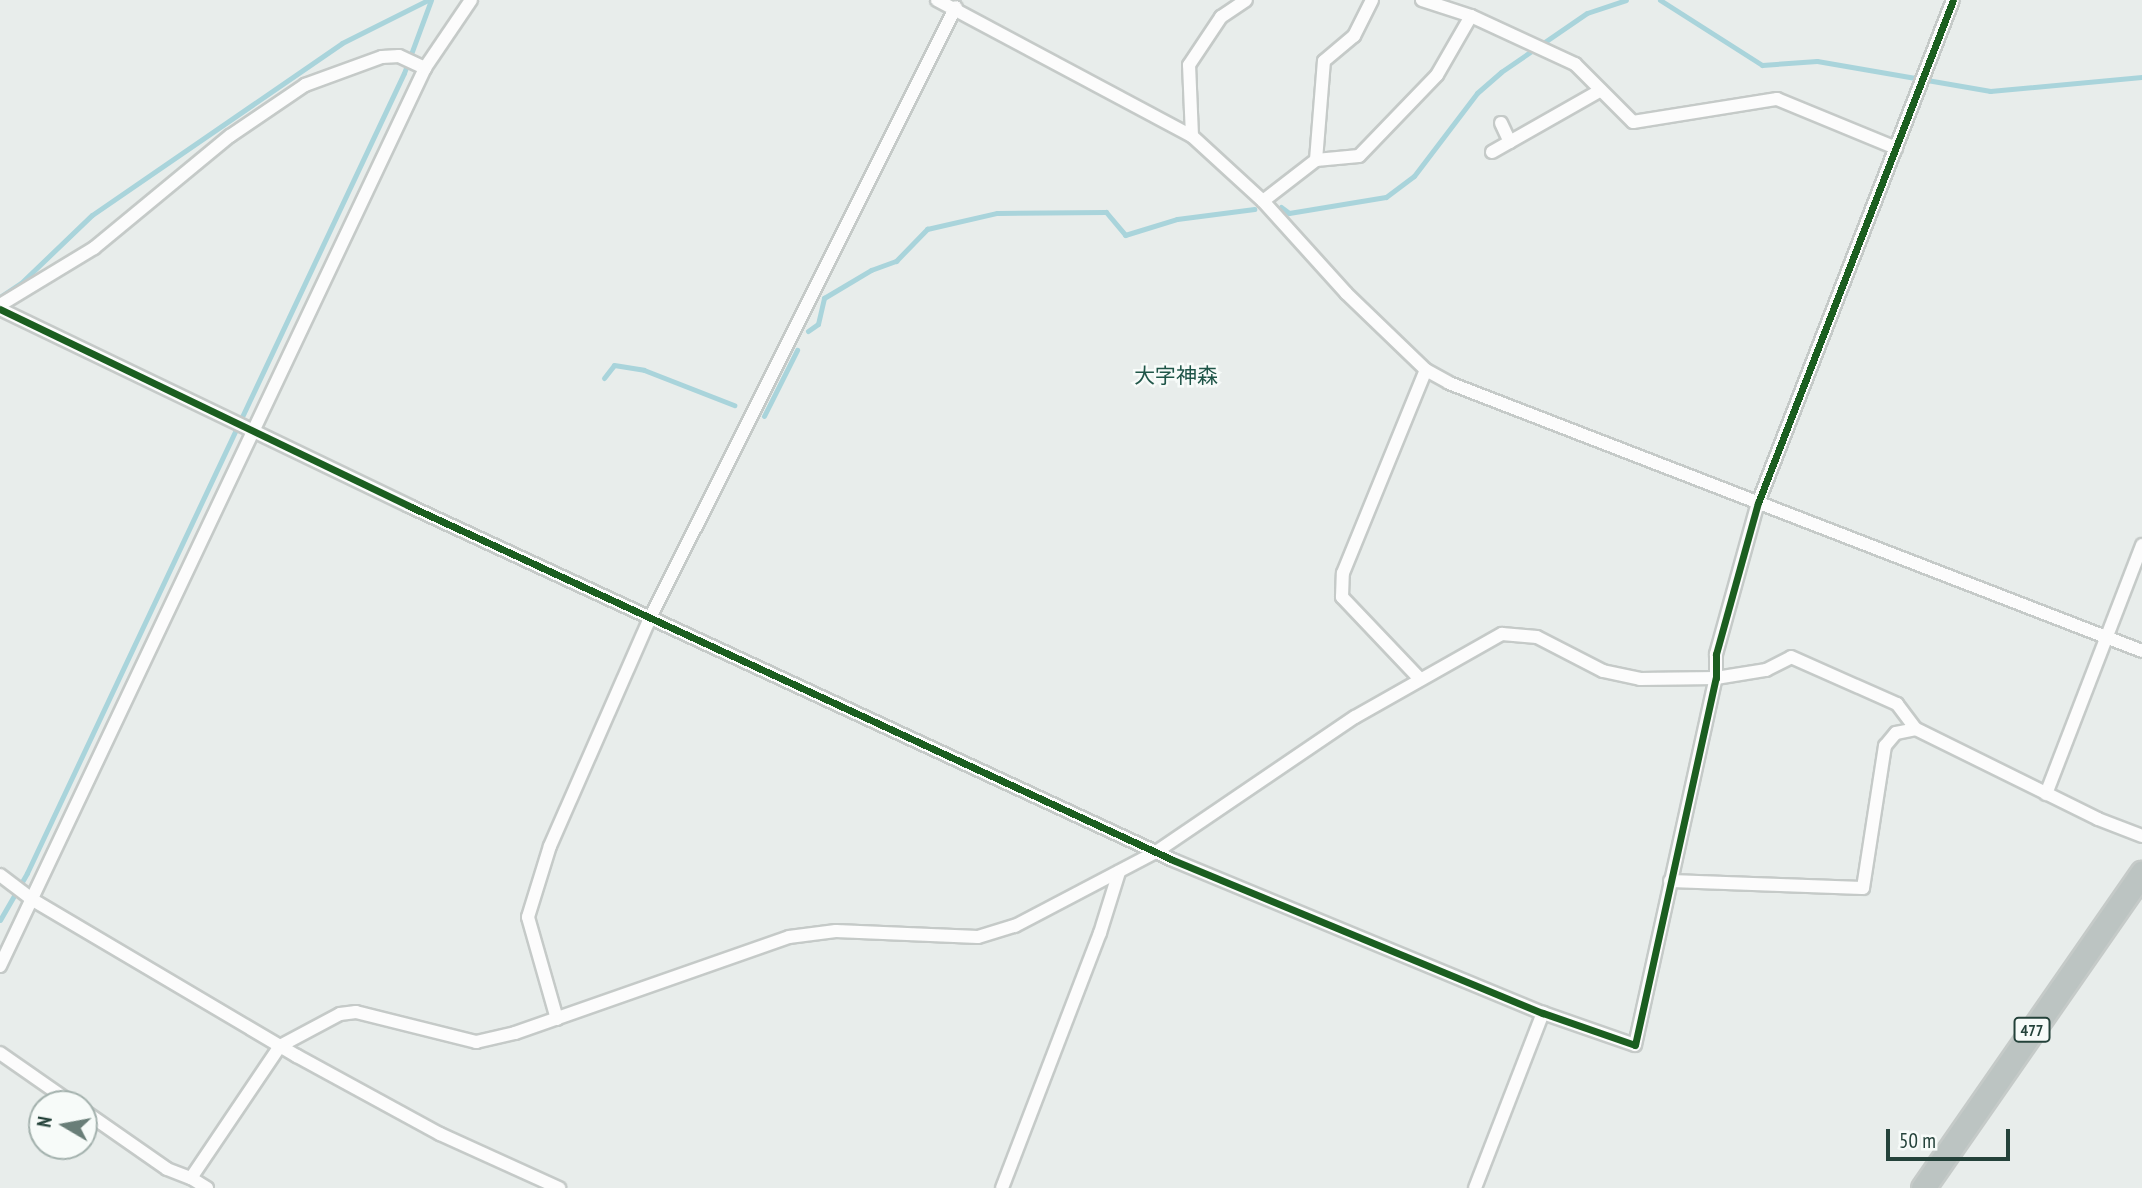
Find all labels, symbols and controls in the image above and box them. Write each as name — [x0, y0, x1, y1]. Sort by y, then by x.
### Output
district label: 大字神森 — [1134, 363, 1218, 389]
road number: 477 — [2013, 1018, 2051, 1042]
north arrow — [28, 1090, 98, 1160]
scale bar — [1890, 1114, 2014, 1158]
text: N — [32, 1115, 57, 1129]
text: 50 m — [1899, 1127, 1936, 1154]

